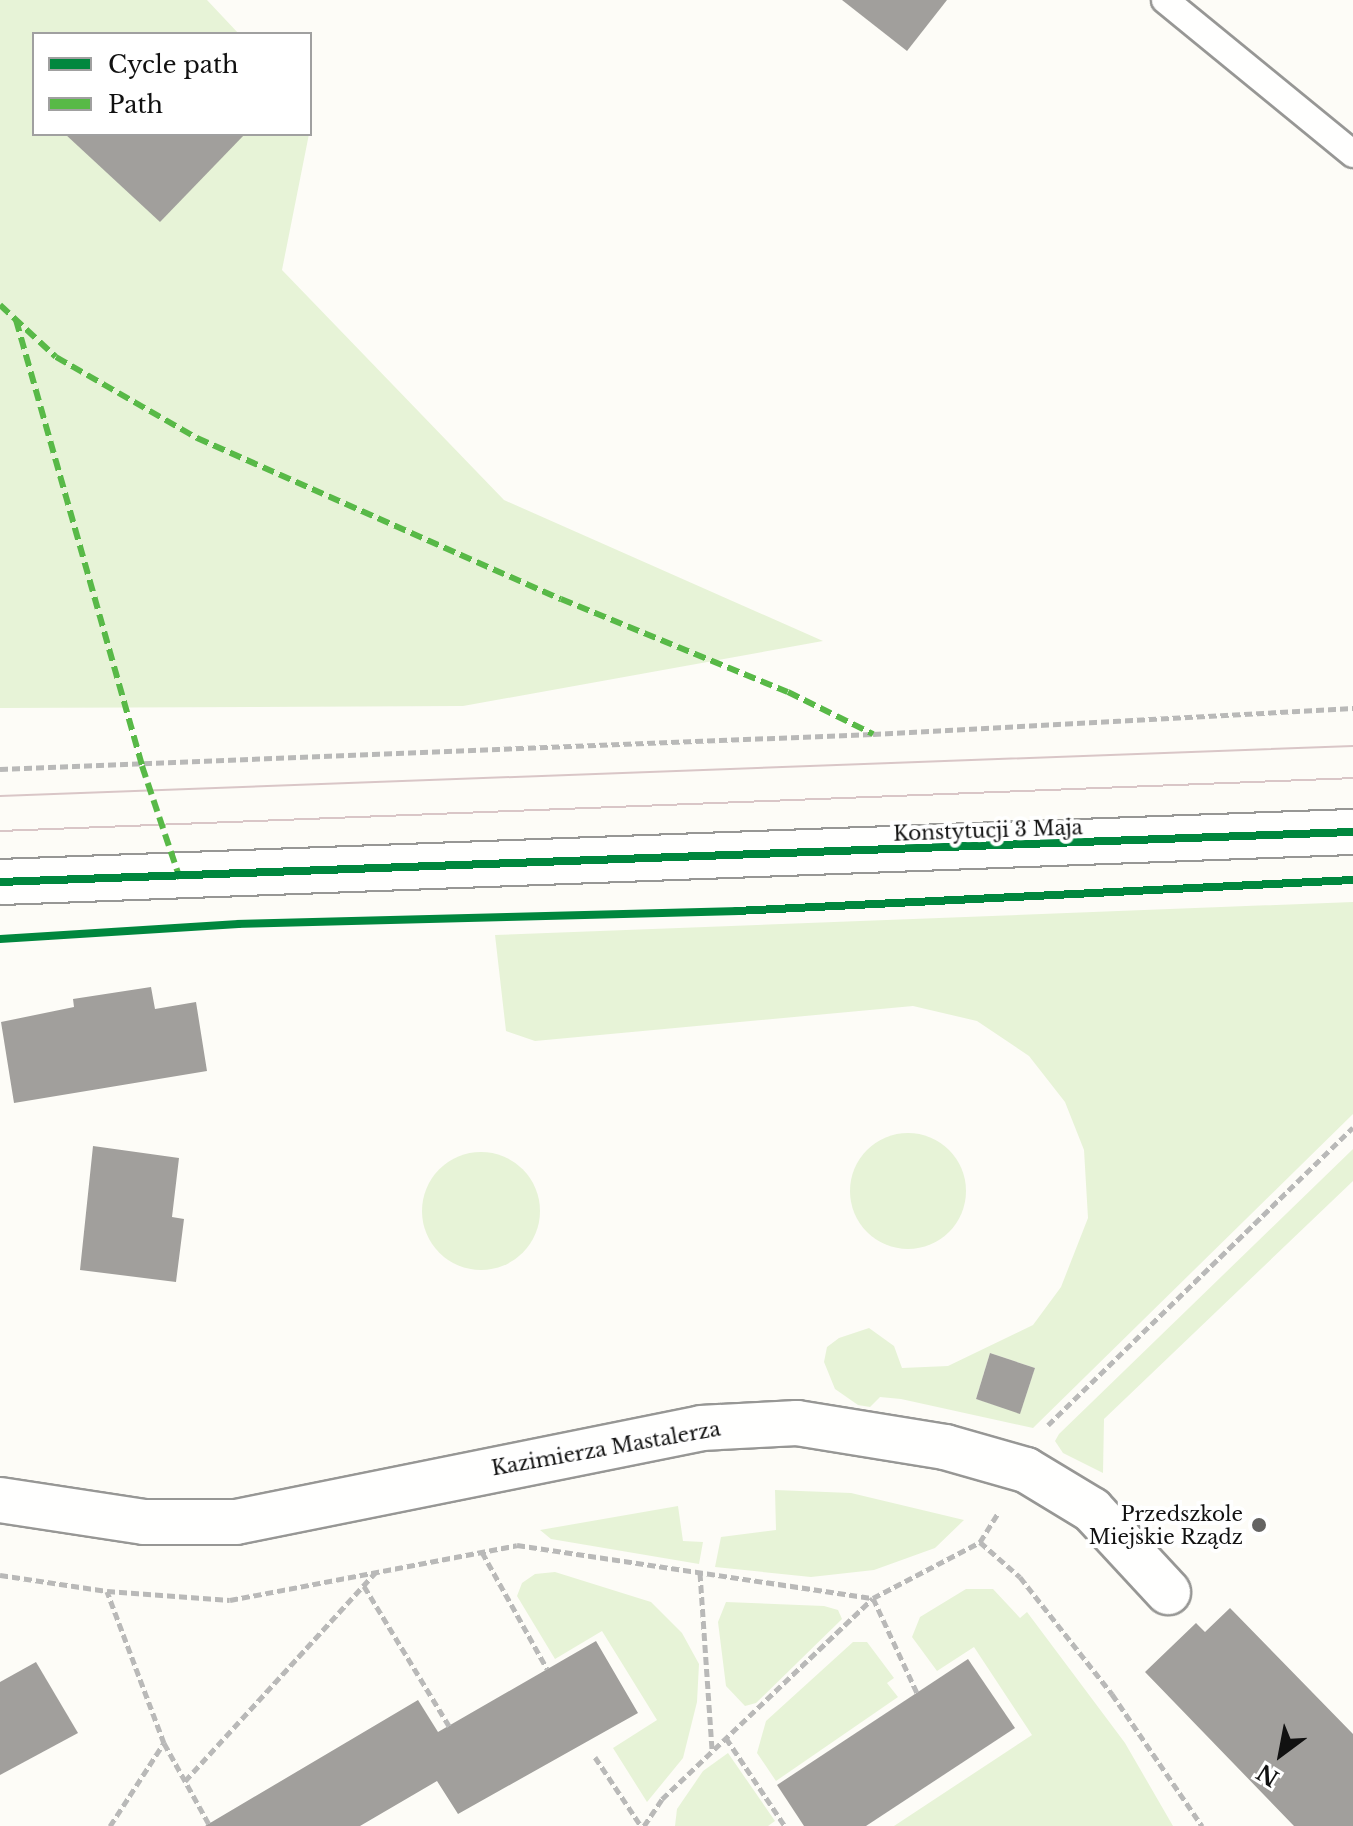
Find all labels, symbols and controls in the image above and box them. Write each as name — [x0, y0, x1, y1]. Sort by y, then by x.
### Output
legend — [32, 32, 312, 136]
text: Cycle path — [108, 50, 239, 79]
text: Path — [108, 90, 163, 119]
street label: Konstytucji 3 Maja — [893, 816, 1083, 846]
street label: Kazimierza Mastalerza — [490, 1417, 722, 1481]
place label: Przedszkole Miejskie Rządz — [1089, 1502, 1243, 1549]
marker: Przedszkole Miejskie Rządz — [1250, 1516, 1268, 1534]
north arrow — [1241, 1714, 1321, 1794]
text: N — [1252, 1758, 1284, 1792]

